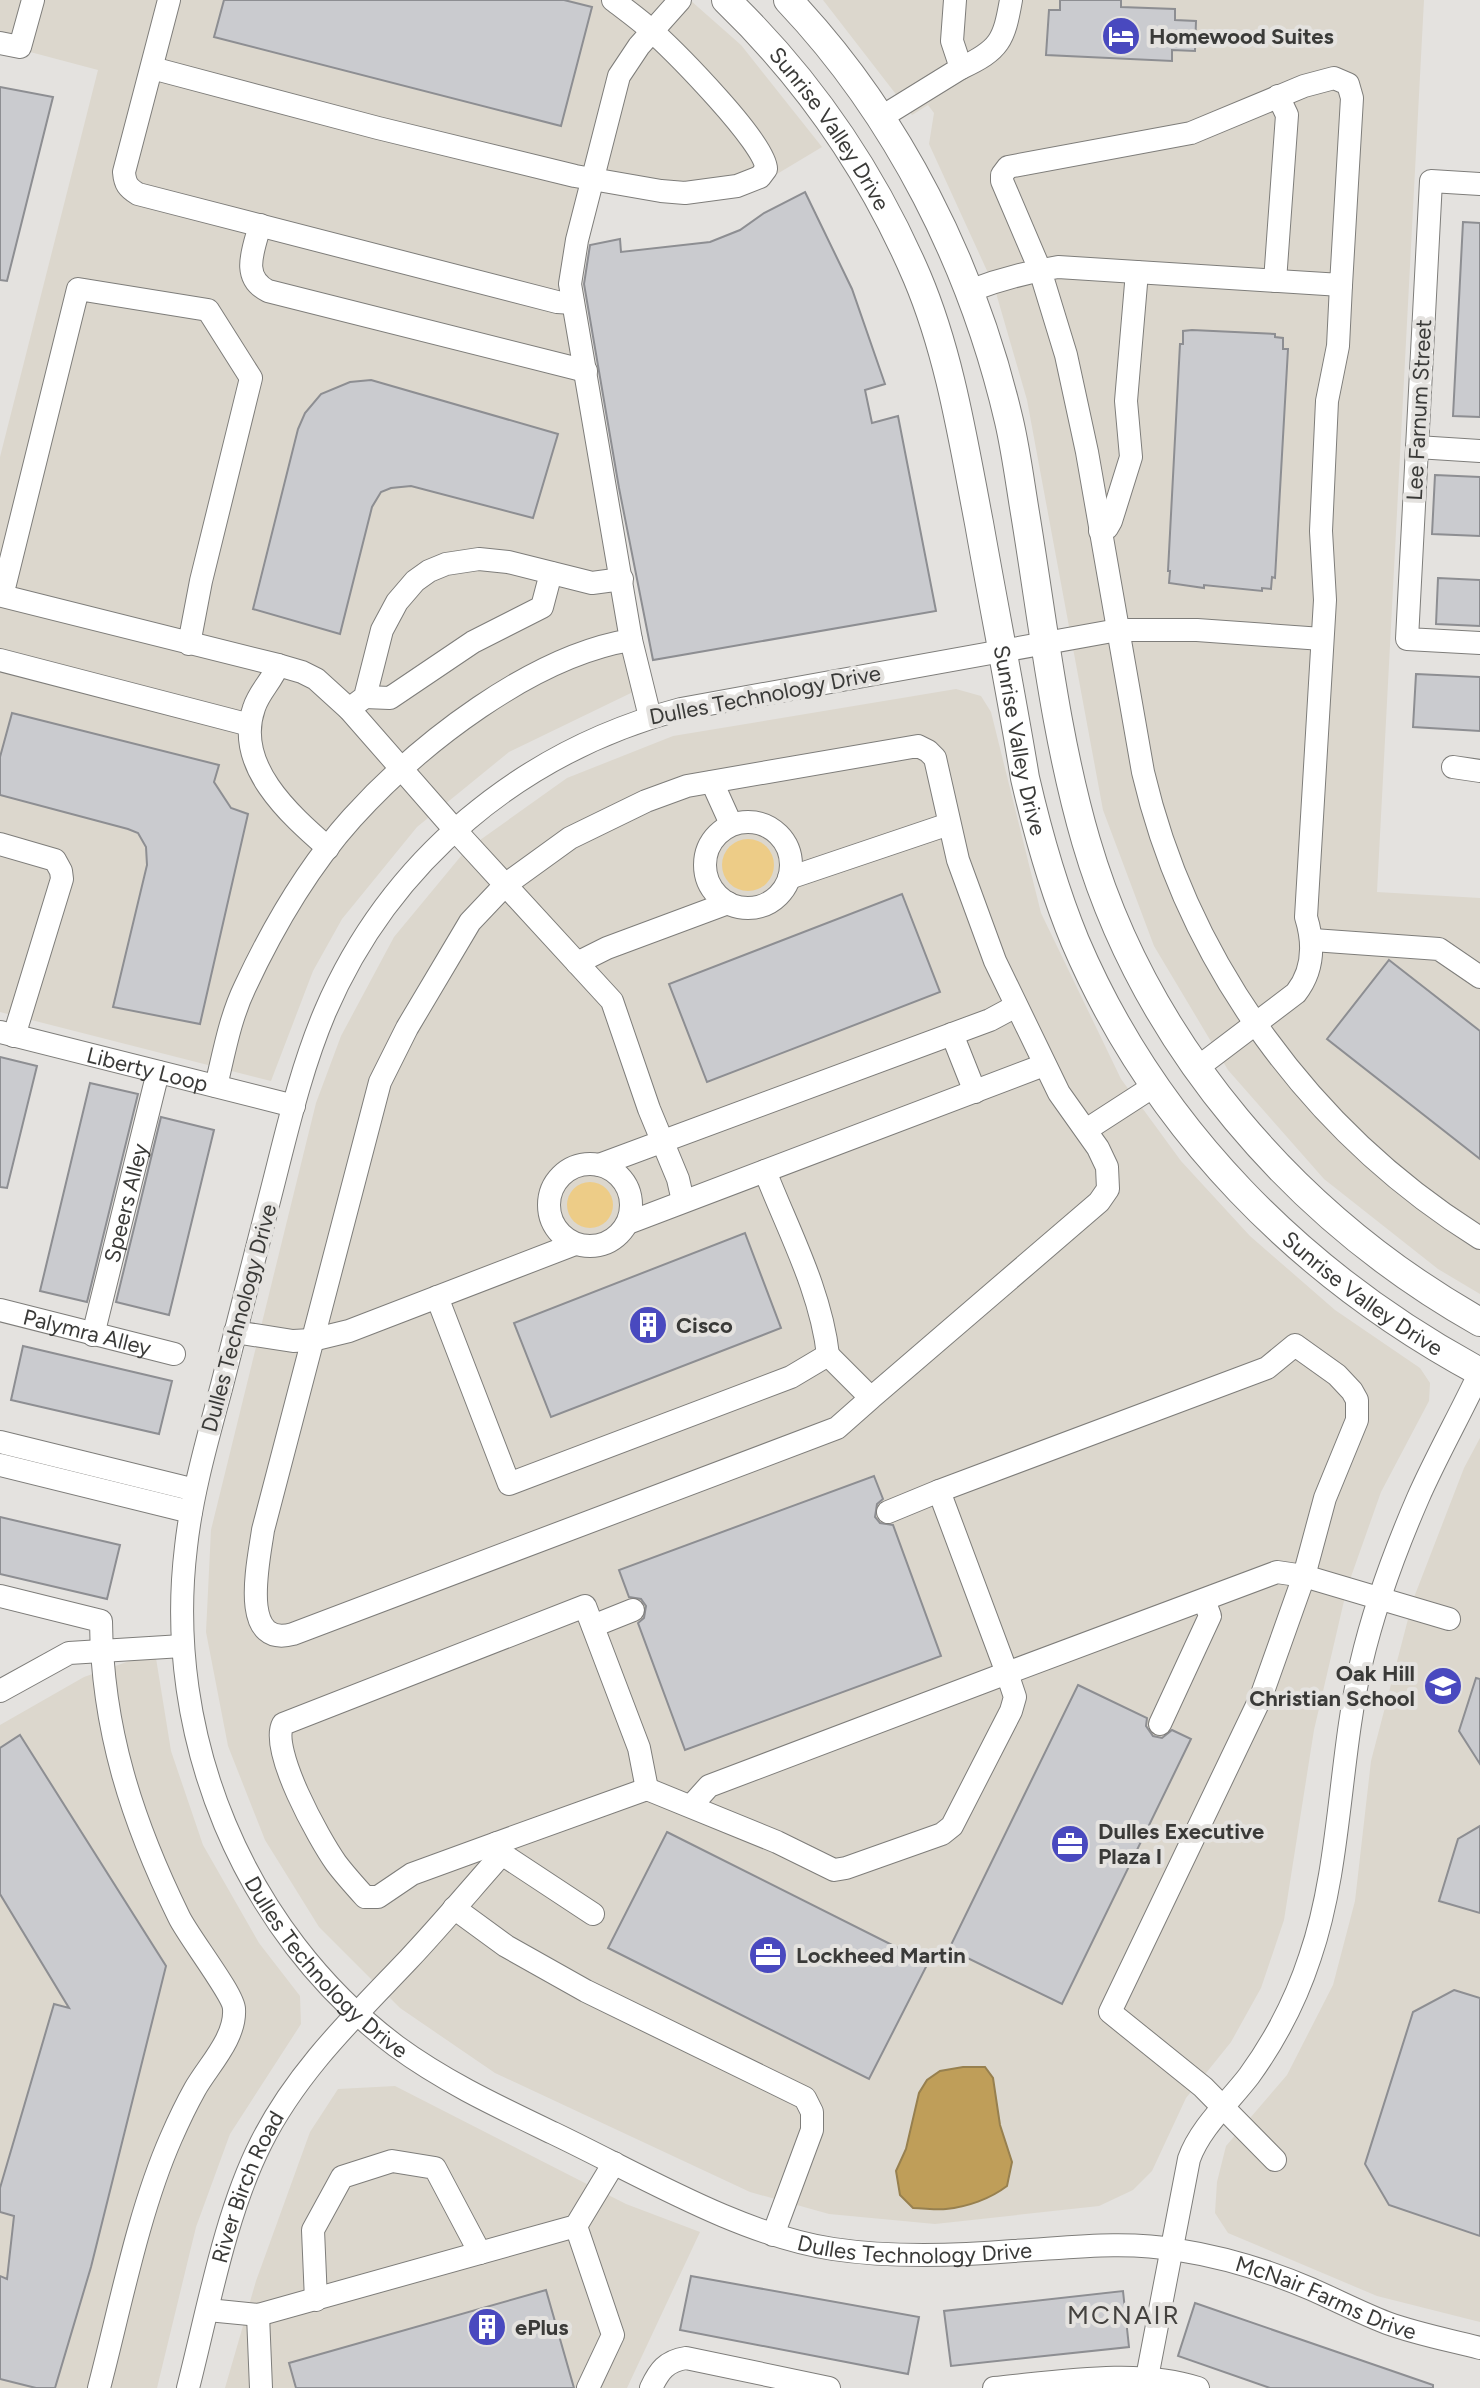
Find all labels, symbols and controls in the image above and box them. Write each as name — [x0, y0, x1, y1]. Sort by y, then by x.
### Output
hotel icon: Homewood Suites — [1100, 15, 1142, 57]
place label: Homewood Suites — [1149, 23, 1334, 50]
street label: Sunrise Valley Drive — [764, 41, 896, 215]
street label: Lee Farnum Street — [1401, 319, 1437, 501]
street label: Sunrise Valley Drive — [988, 643, 1052, 838]
street label: Dulles Technology Drive — [647, 659, 883, 731]
street label: Liberty Loop — [84, 1041, 211, 1097]
street label: Speers Alley — [98, 1140, 153, 1265]
street label: Dulles Technology Drive — [196, 1201, 282, 1435]
street label: Sunrise Valley Drive — [1277, 1225, 1448, 1361]
street label: Palymra Alley — [20, 1303, 154, 1361]
building icon: Cisco — [627, 1304, 669, 1346]
place label: Cisco — [676, 1312, 733, 1339]
place label: Oak Hill Christian School — [1249, 1660, 1415, 1712]
school or university icon: Oak Hill Christian School — [1422, 1665, 1464, 1707]
place label: Dulles Executive Plaza I — [1098, 1818, 1264, 1870]
office icon: Dulles Executive Plaza I — [1049, 1823, 1091, 1865]
street label: Dulles Technology Drive — [239, 1871, 413, 2064]
office icon: Lockheed Martin — [747, 1934, 789, 1976]
place label: Lockheed Martin — [796, 1942, 966, 1969]
street label: River Birch Road — [206, 2106, 289, 2266]
street label: Dulles Technology Drive — [795, 2229, 1033, 2269]
street label: McNair Farms Drive — [1232, 2250, 1419, 2345]
district label: MCNAIR — [1067, 2299, 1181, 2331]
building icon: ePlus — [466, 2306, 508, 2348]
place label: ePlus — [515, 2314, 569, 2341]

